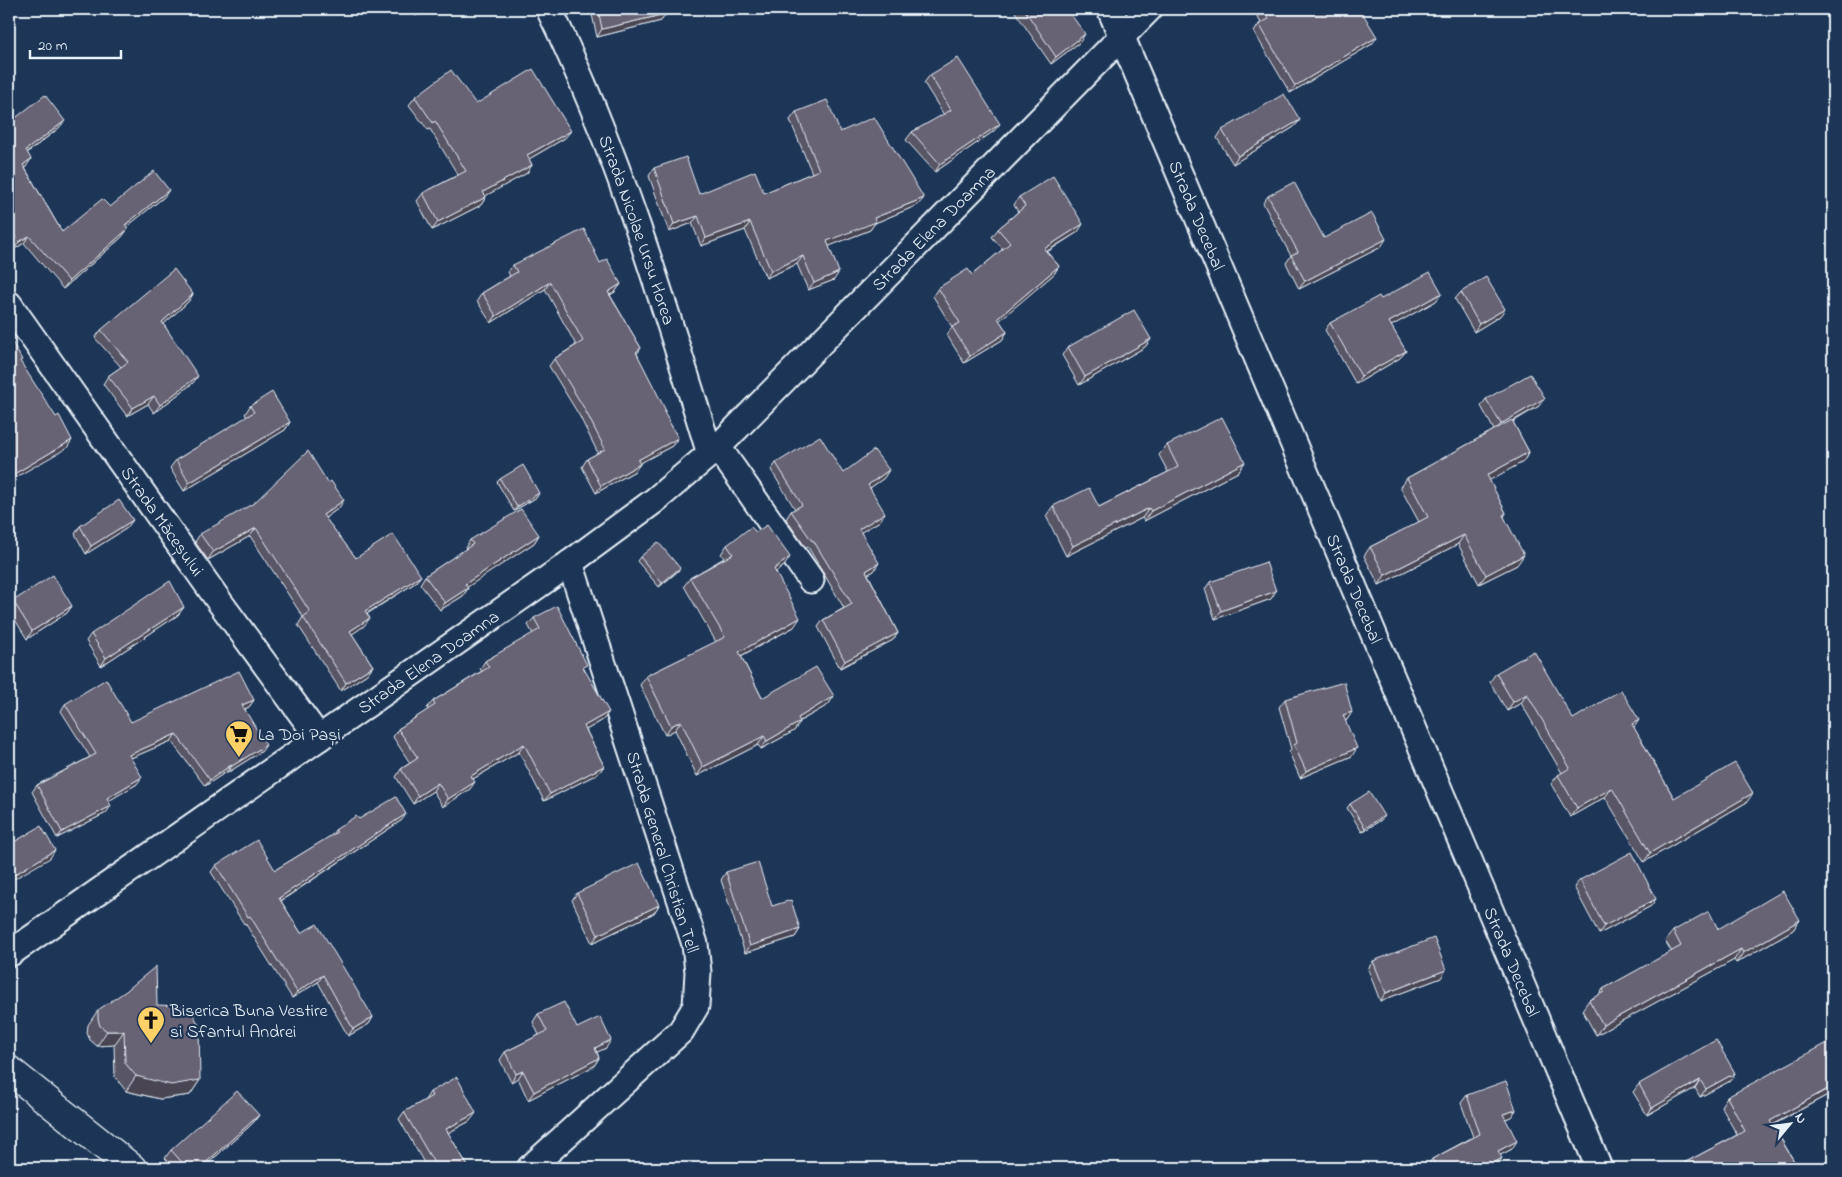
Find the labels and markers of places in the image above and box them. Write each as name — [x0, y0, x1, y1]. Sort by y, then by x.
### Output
supermarket icon: La Doi Pași — [224, 719, 254, 758]
place label: La Doi Pași — [258, 723, 341, 749]
place label: Biserica Buna Vestire si Sfantul Andrei — [169, 999, 329, 1046]
church icon: Biserica Buna Vestire si Sfantul Andrei — [136, 1005, 166, 1044]

